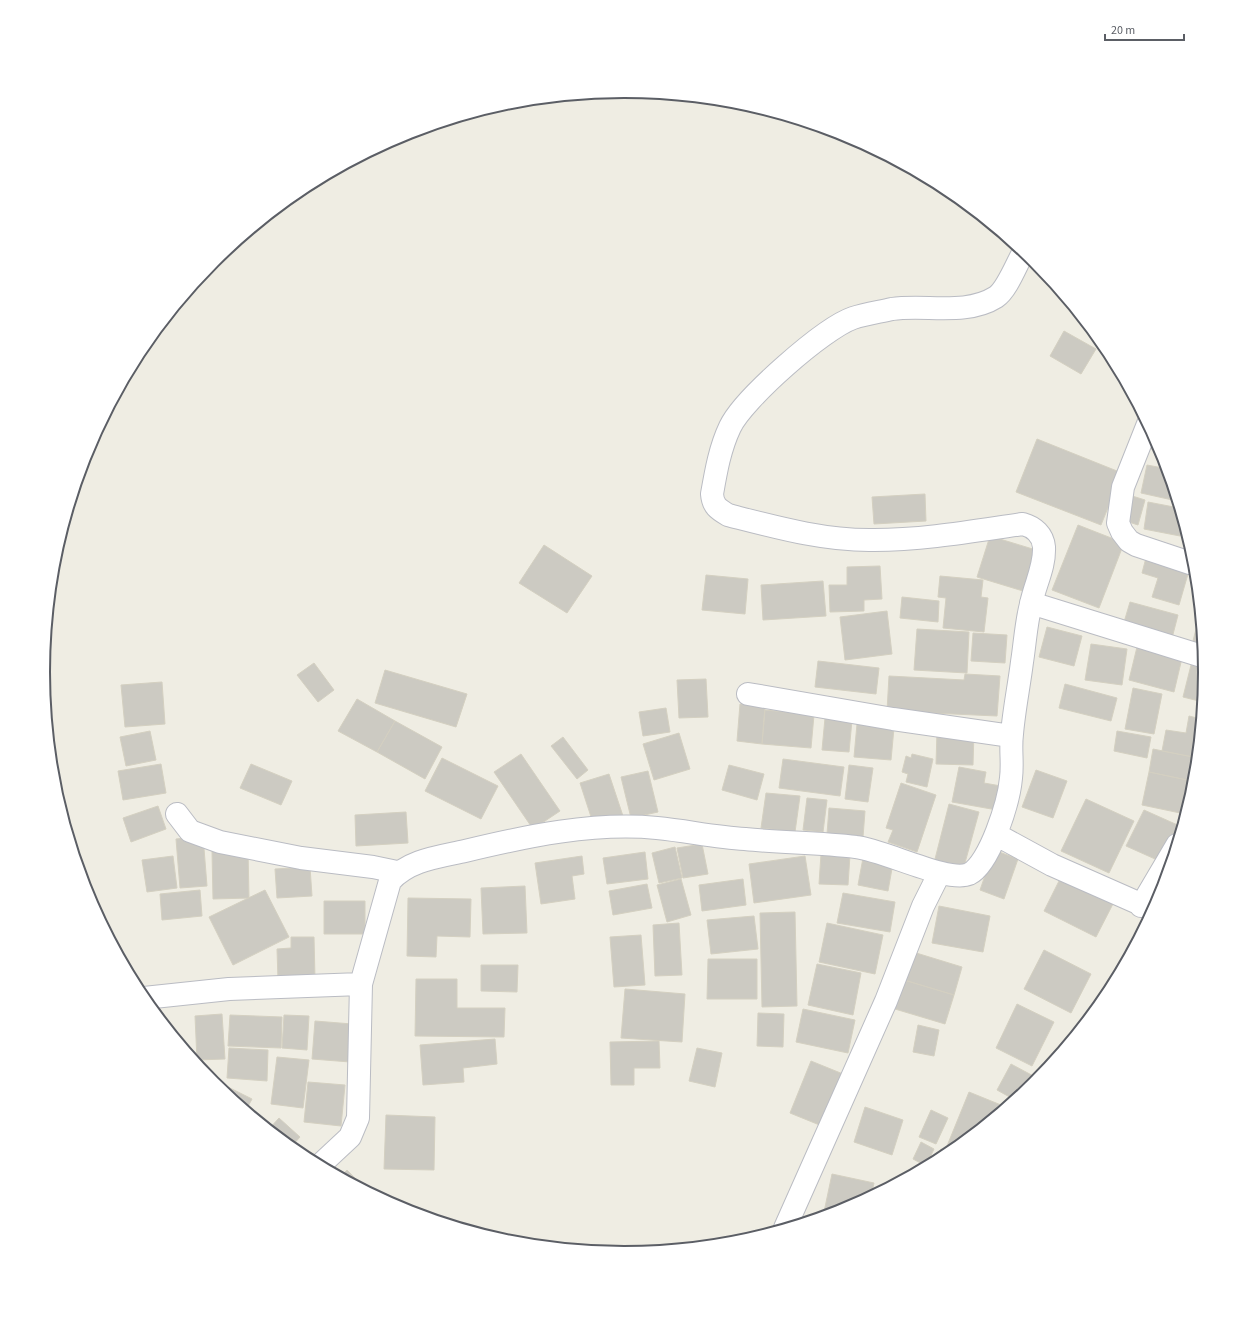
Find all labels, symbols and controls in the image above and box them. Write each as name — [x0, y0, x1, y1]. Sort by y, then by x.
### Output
scale bar — [1105, 16, 1184, 42]
text: 20 m — [1111, 22, 1135, 39]

